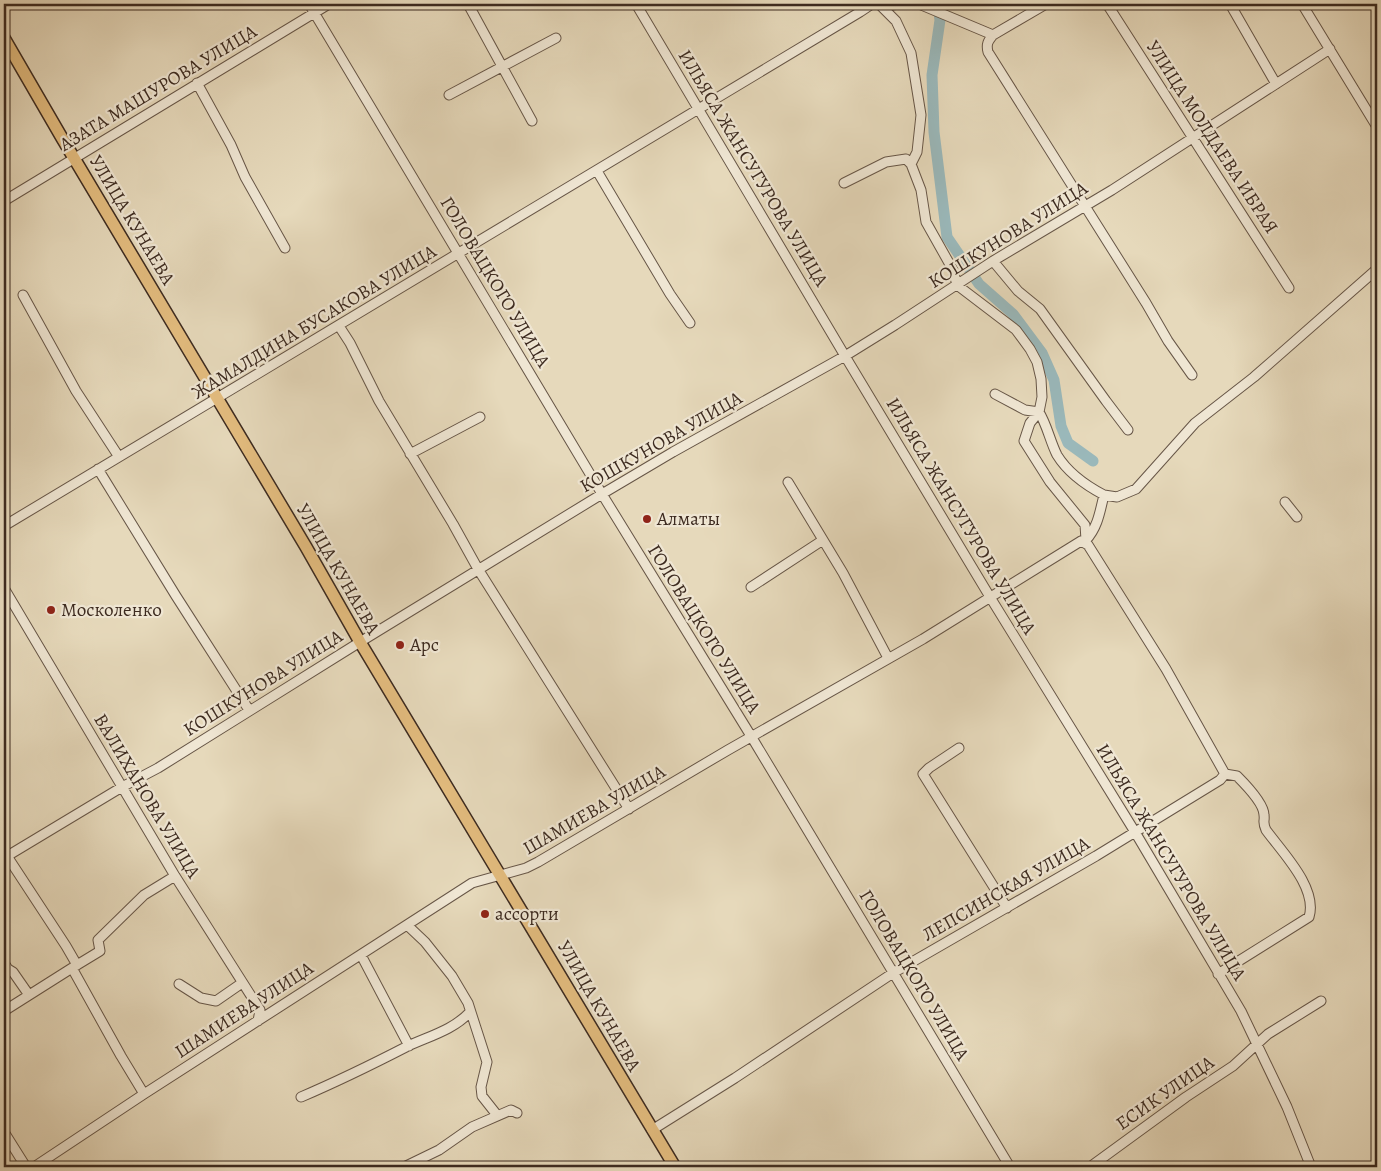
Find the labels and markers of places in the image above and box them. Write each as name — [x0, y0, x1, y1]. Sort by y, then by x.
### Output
place label: Алматы — [656, 506, 720, 532]
marker: Алматы — [641, 513, 653, 525]
place label: Москоленко — [61, 597, 162, 623]
marker: Москоленко — [45, 604, 57, 616]
place label: Арс — [409, 632, 439, 658]
marker: Арс — [394, 639, 406, 651]
place label: ассорти — [495, 901, 559, 927]
marker: ассорти — [479, 908, 491, 920]

